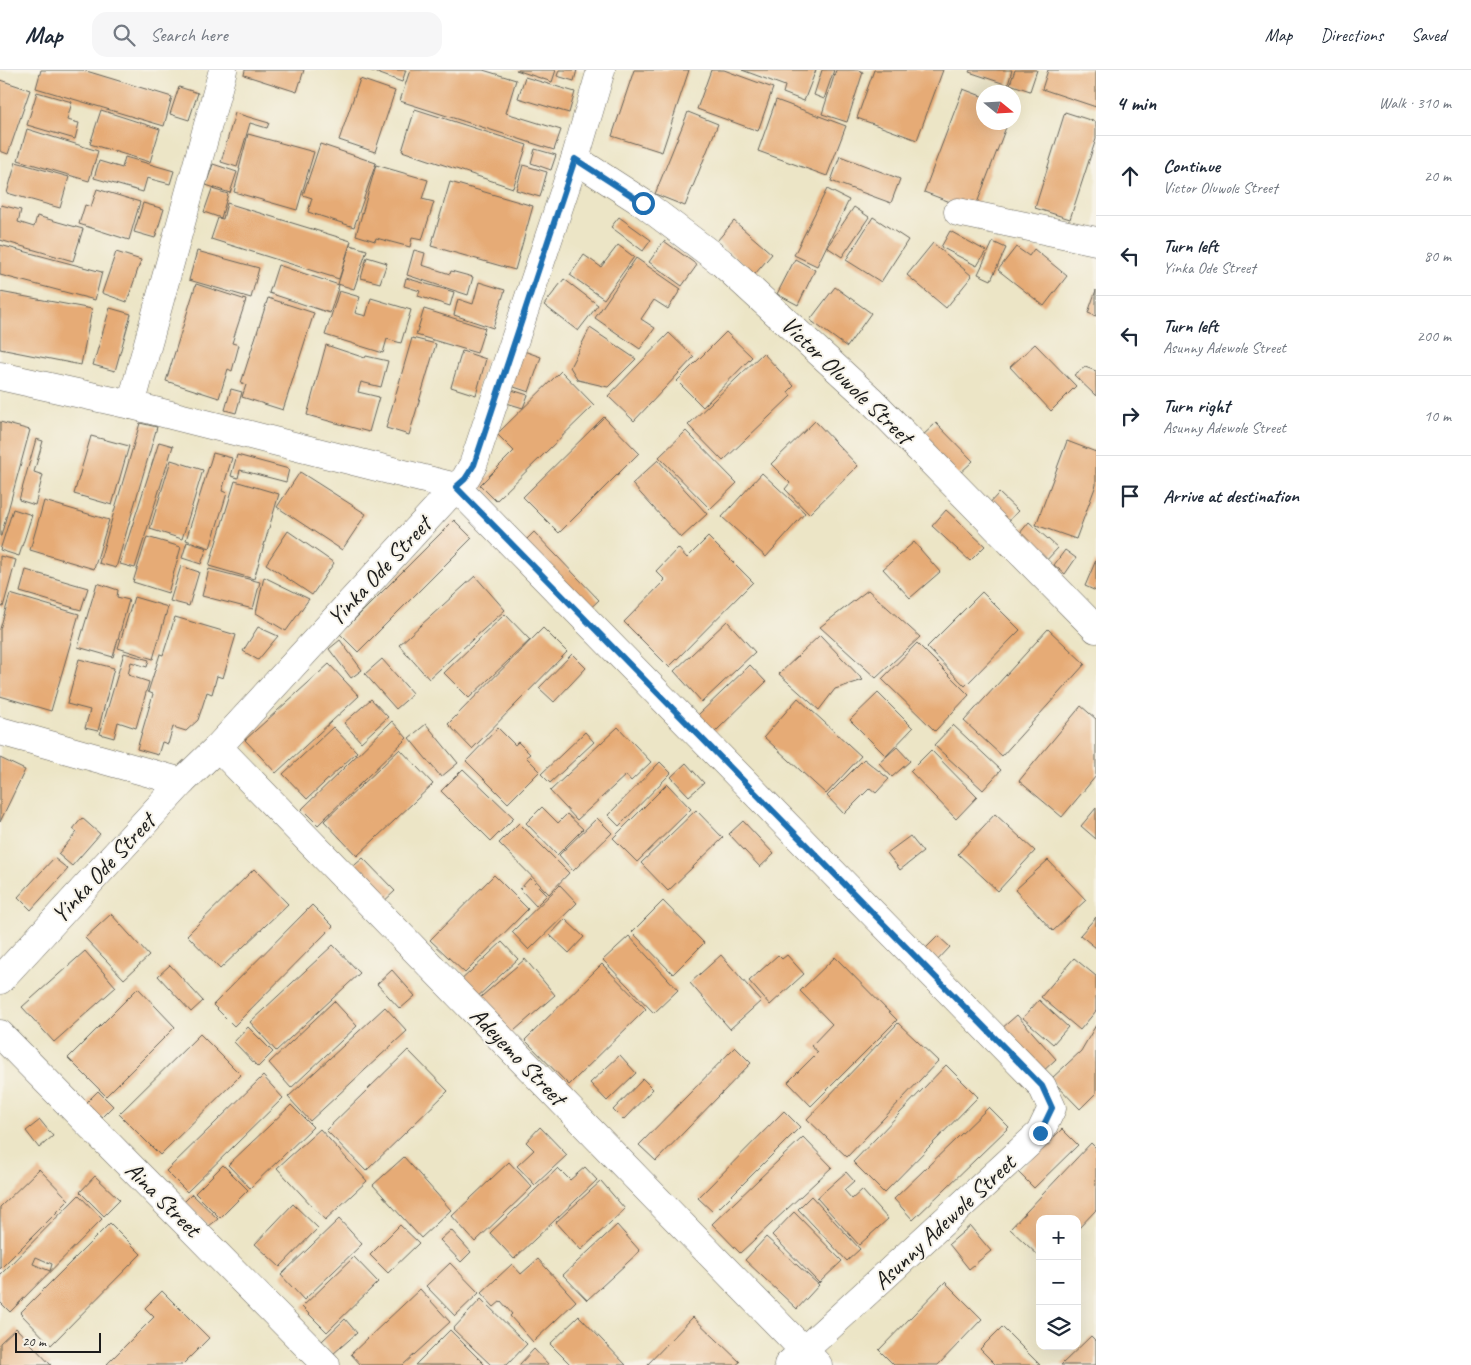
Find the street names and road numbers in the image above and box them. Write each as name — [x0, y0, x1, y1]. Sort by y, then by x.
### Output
street label: Victor Oluwole Street — [775, 310, 921, 453]
street label: Yinka Ode Street — [321, 508, 439, 632]
street label: Yinka Ode Street — [45, 805, 163, 929]
street label: Adeyemo Street — [464, 1001, 574, 1114]
street label: Asunny Adewole Street — [866, 1147, 1023, 1296]
street label: Aina Street — [119, 1155, 208, 1244]

